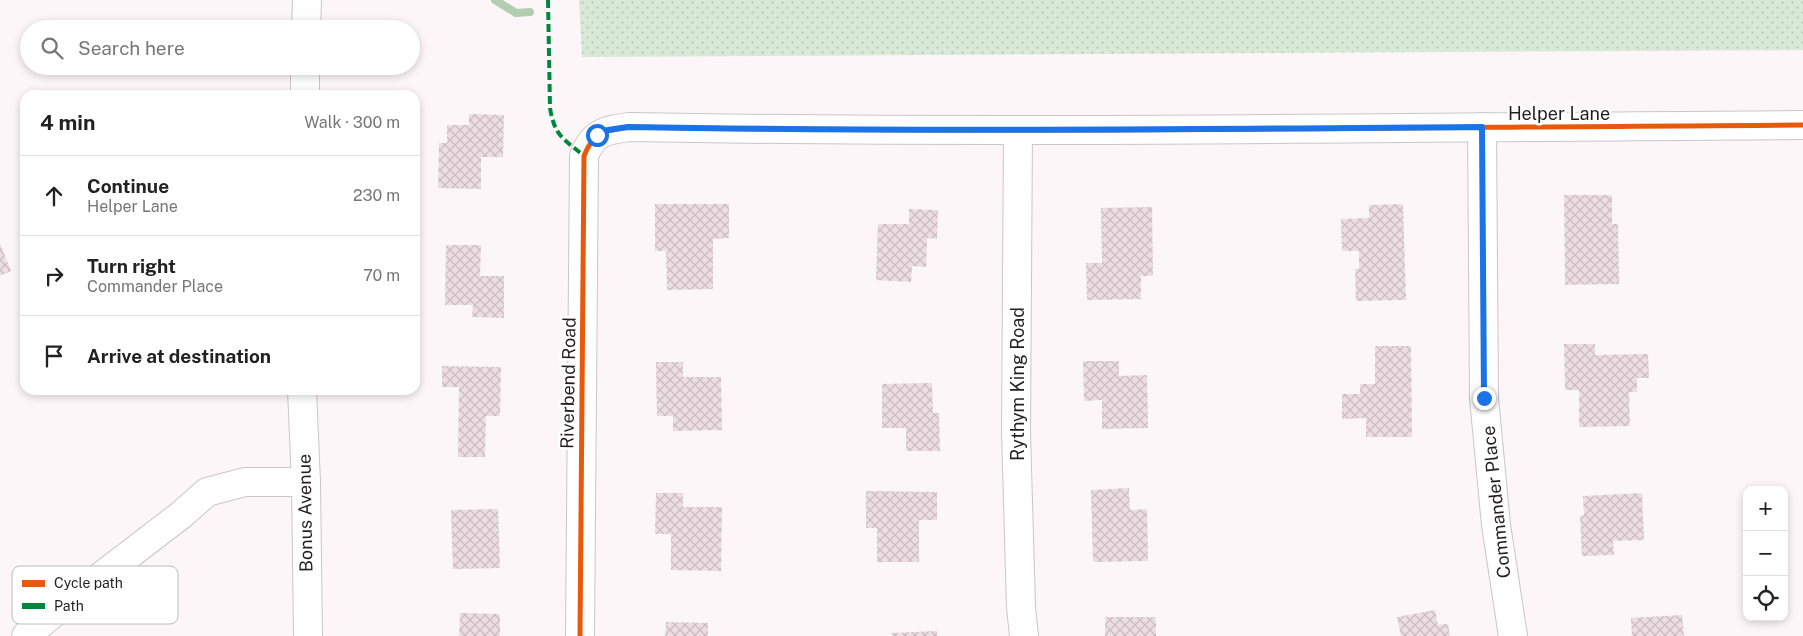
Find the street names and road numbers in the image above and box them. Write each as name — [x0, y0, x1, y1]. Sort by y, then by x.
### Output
street label: Helper Lane — [1508, 103, 1610, 124]
street label: Rythym King Road — [1007, 307, 1028, 461]
street label: Riverbend Road — [556, 317, 580, 449]
street label: Commander Place — [1478, 425, 1514, 579]
street label: Bonus Avenue — [293, 454, 317, 572]

